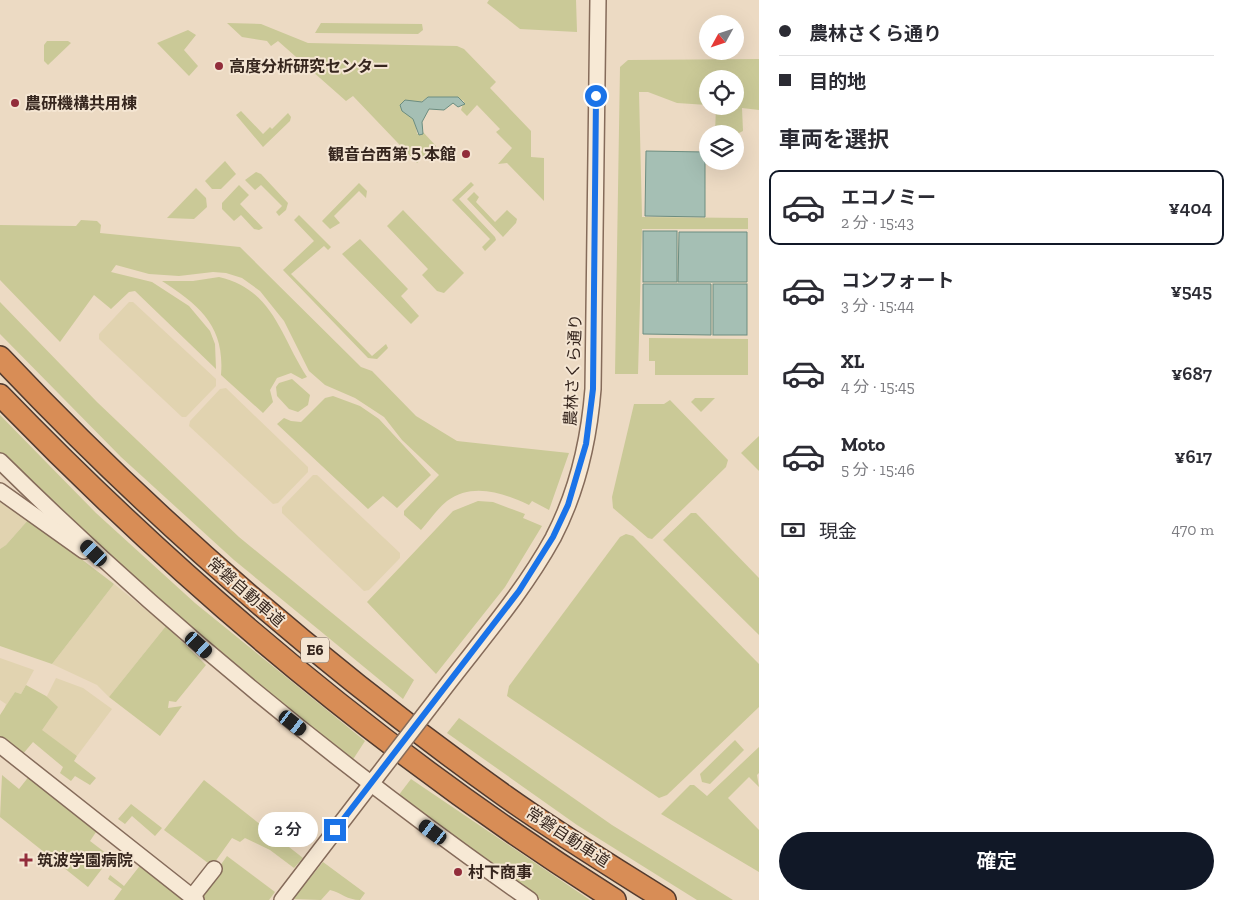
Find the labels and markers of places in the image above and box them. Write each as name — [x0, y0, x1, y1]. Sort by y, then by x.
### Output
place label: 高度分析研究センター — [229, 57, 389, 76]
marker: 高度分析研究センター — [213, 60, 225, 72]
place label: 農研機構共用棟 — [25, 94, 137, 113]
marker: 農研機構共用棟 — [9, 97, 21, 109]
place label: 観音台西第５本館 — [328, 145, 456, 164]
marker: 観音台西第５本館 — [460, 148, 472, 160]
place label: 筑波学園病院 — [37, 851, 133, 870]
marker: 筑波学園病院 — [19, 853, 33, 867]
place label: 村下商事 — [468, 863, 532, 882]
marker: 村下商事 — [452, 866, 464, 878]

